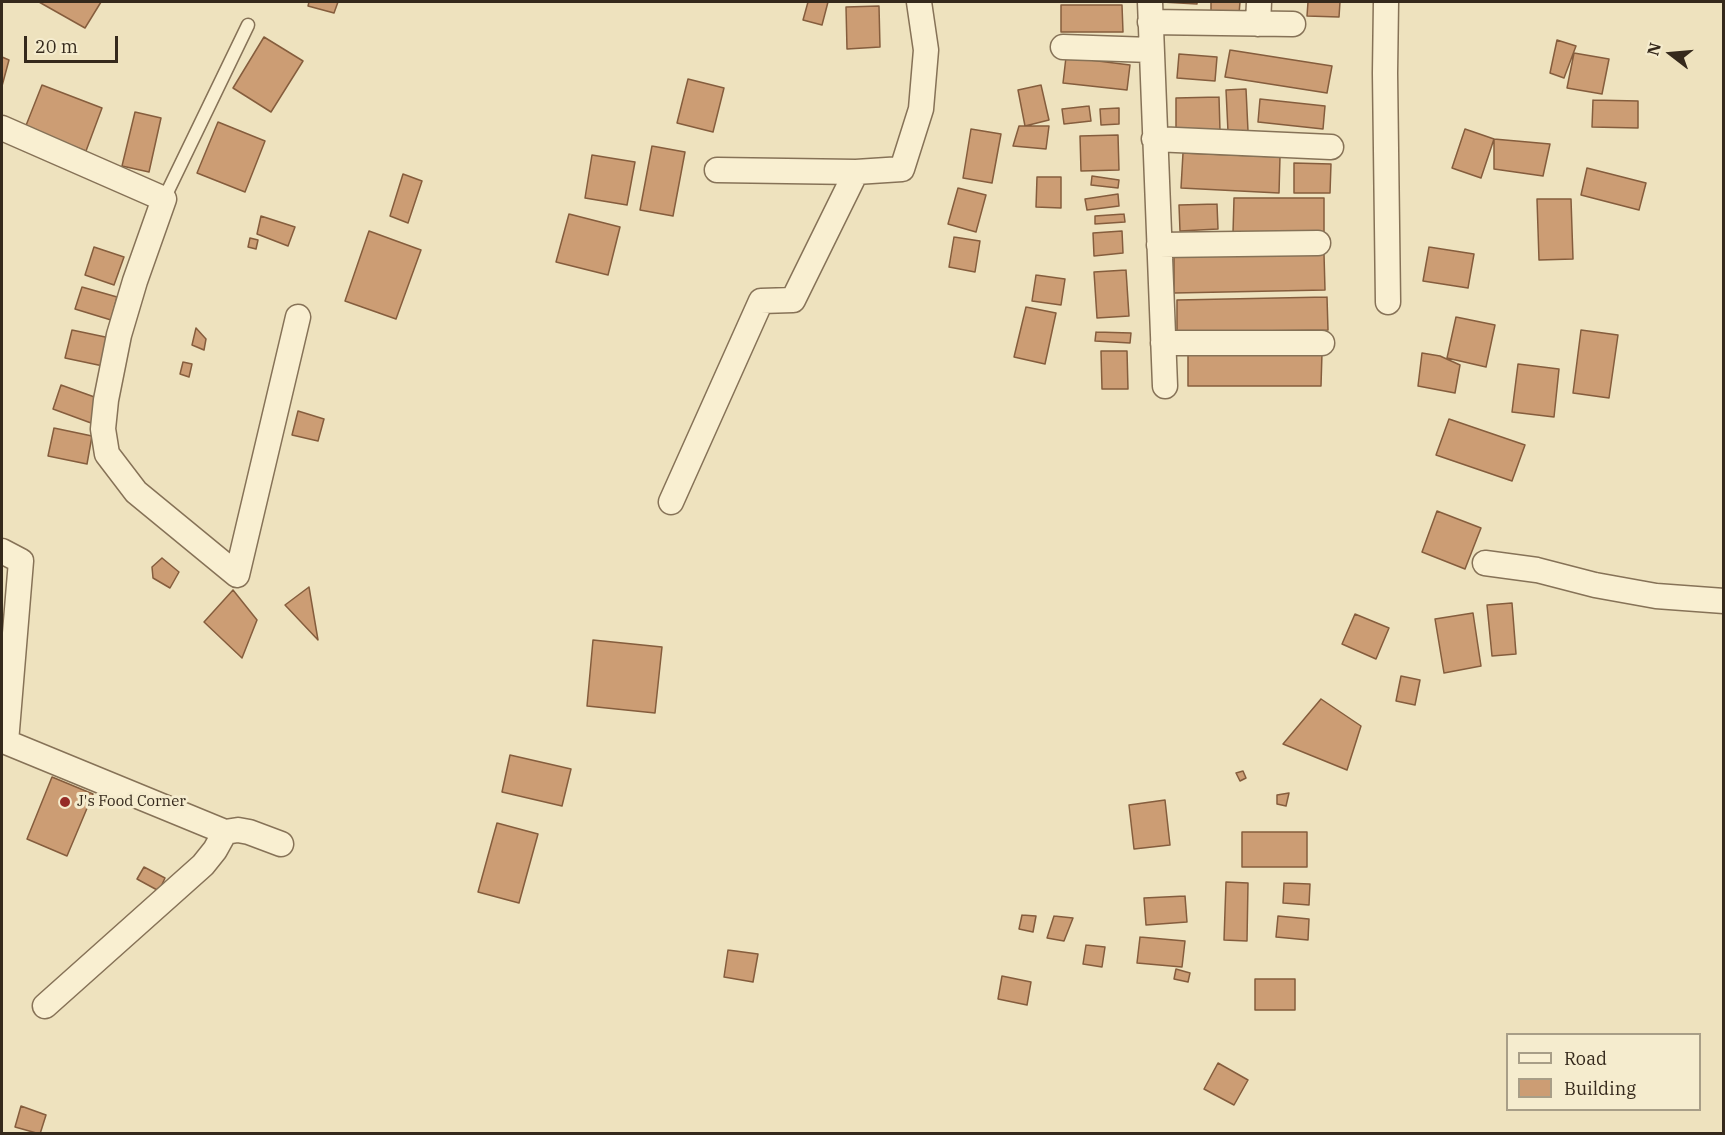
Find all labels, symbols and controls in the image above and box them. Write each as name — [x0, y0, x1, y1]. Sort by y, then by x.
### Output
scale bar — [27, 24, 122, 62]
north arrow — [1641, 24, 1701, 84]
text: 20 m — [35, 35, 78, 58]
text: N — [1642, 40, 1665, 58]
place label: J's Food Corner — [77, 793, 186, 811]
marker: J's Food Corner — [58, 795, 72, 809]
legend — [1506, 1033, 1701, 1111]
text: Road — [1564, 1047, 1607, 1070]
text: Building — [1564, 1077, 1636, 1100]

